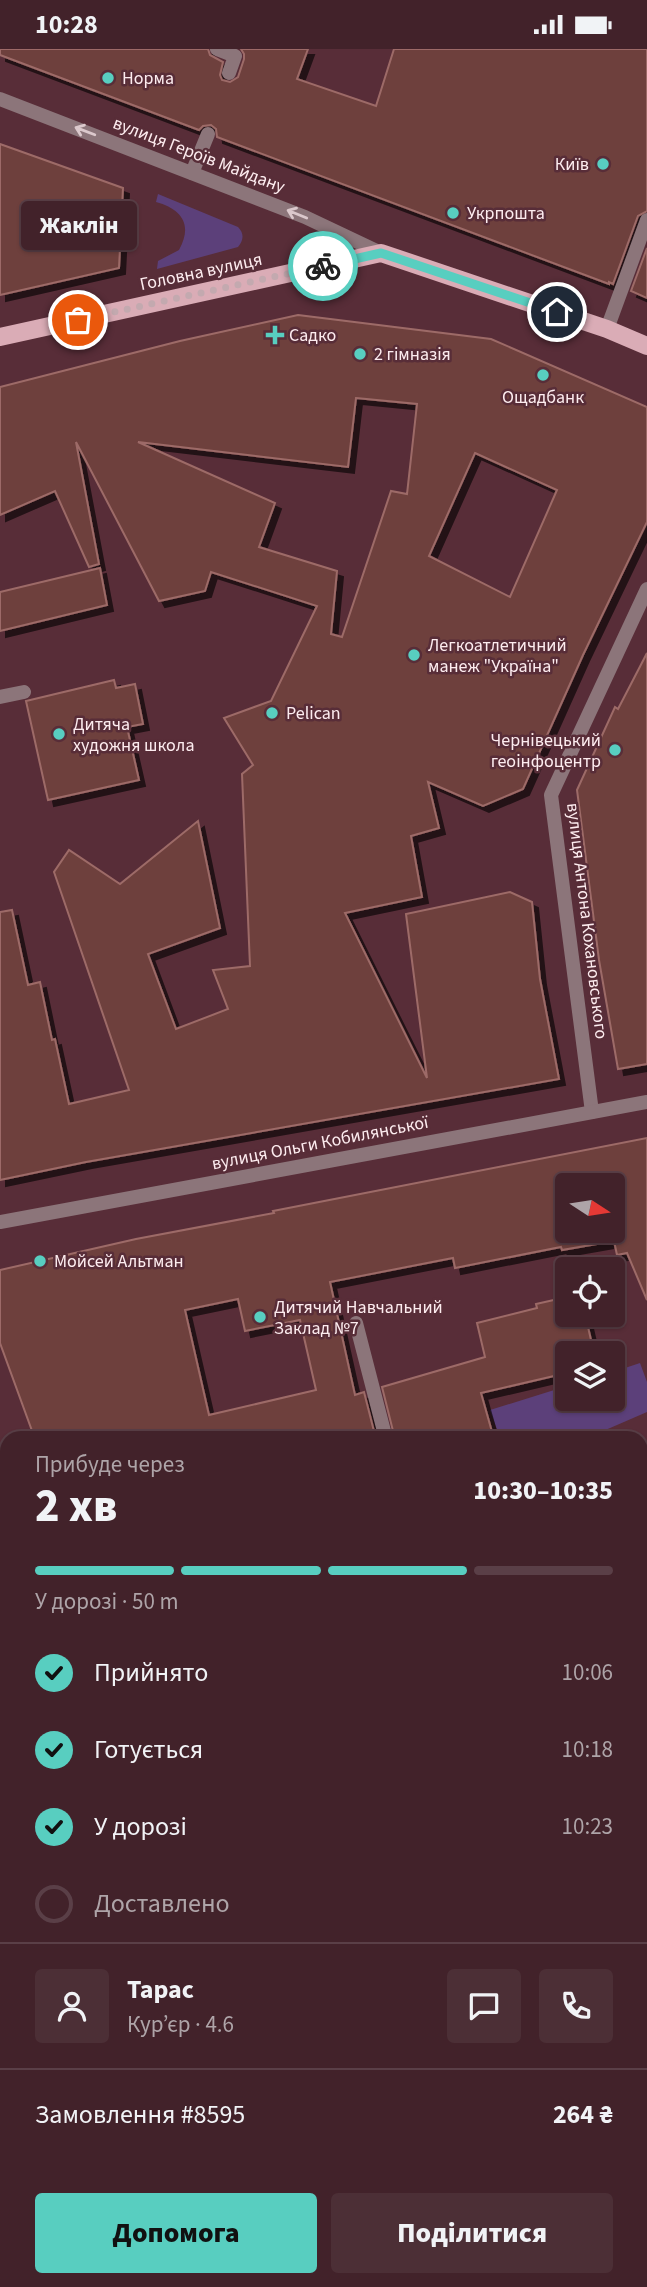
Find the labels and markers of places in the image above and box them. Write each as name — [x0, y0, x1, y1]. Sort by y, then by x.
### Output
place label: Норма — [122, 66, 174, 91]
marker: Норма — [100, 70, 116, 86]
place label: Київ — [555, 152, 589, 177]
marker: Київ — [595, 156, 611, 172]
callout: Жаклін — [20, 201, 136, 250]
place label: Укрпошта — [467, 201, 545, 226]
marker: Укрпошта — [445, 205, 461, 221]
pin — [527, 282, 587, 342]
pin — [48, 290, 108, 350]
place label: Садко — [289, 323, 336, 348]
marker: Садко — [267, 327, 283, 343]
place label: 2 гімназія — [374, 342, 451, 367]
marker: 2 гімназія — [352, 346, 368, 362]
marker: Ощадбанк — [535, 367, 551, 383]
place label: Ощадбанк — [502, 385, 584, 410]
place label: Легкоатлетичний манеж "Україна" — [428, 633, 567, 679]
marker: Легкоатлетичний манеж "Україна" — [406, 647, 422, 663]
place label: Pelican — [286, 701, 341, 726]
marker: Pelican — [264, 705, 280, 721]
place label: Дитяча художня школа — [73, 712, 194, 758]
marker: Дитяча художня школа — [51, 726, 67, 742]
place label: Чернівецький геоінфоцентр — [491, 728, 601, 774]
marker: Чернівецький геоінфоцентр — [607, 742, 623, 758]
place label: Мойсей Альтман — [54, 1249, 184, 1274]
marker: Мойсей Альтман — [32, 1253, 48, 1269]
place label: Дитячий Навчальний Заклад №7 — [274, 1295, 443, 1341]
marker: Дитячий Навчальний Заклад №7 — [252, 1309, 268, 1325]

